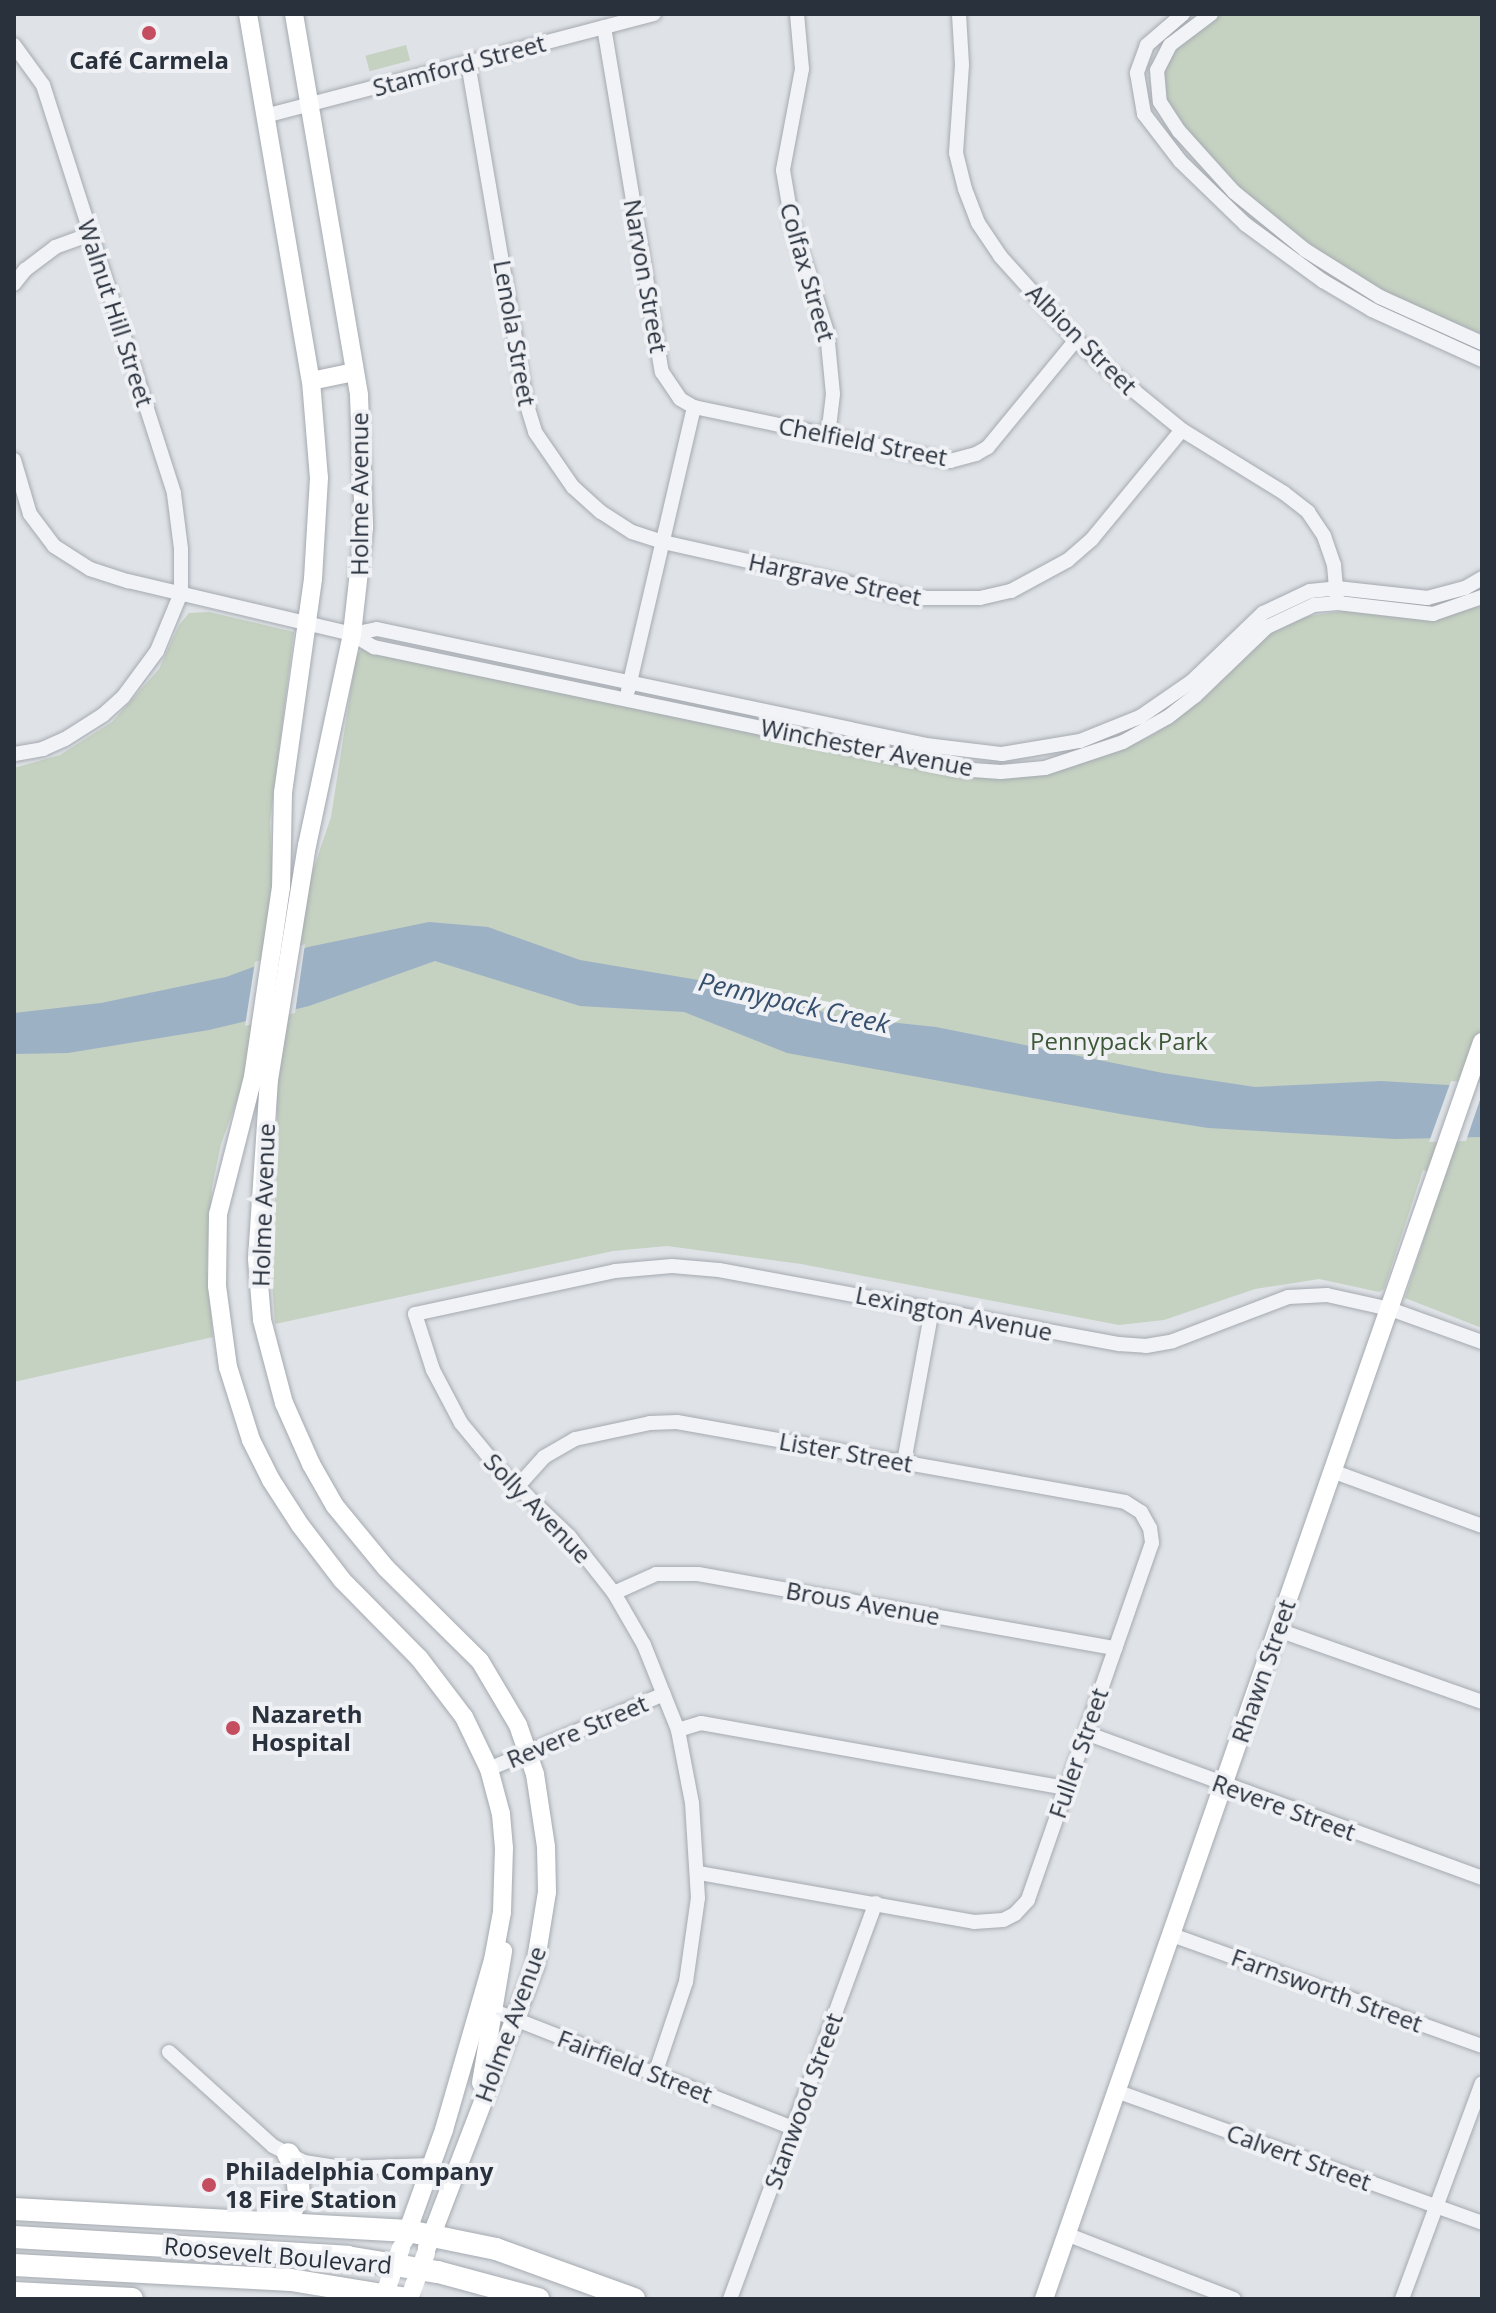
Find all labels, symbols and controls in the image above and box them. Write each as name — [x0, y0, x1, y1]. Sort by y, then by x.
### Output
marker: Café Carmela — [140, 24, 158, 42]
street label: Stamford Street — [370, 28, 548, 102]
place label: Café Carmela — [69, 46, 229, 74]
street label: Narvon Street — [618, 197, 674, 355]
street label: Colfax Street — [774, 199, 842, 345]
street label: Walnut Hill Street — [72, 216, 160, 410]
street label: Lenola Street — [488, 258, 542, 408]
street label: Albion Street — [1021, 278, 1143, 400]
street label: Chelfield Street — [776, 411, 950, 471]
street label: Holme Avenue — [345, 412, 373, 576]
street label: Hargrave Street — [746, 547, 924, 611]
street label: Winchester Avenue — [758, 712, 976, 782]
water label: Pennypack Creek — [696, 966, 892, 1040]
park label: Pennypack Park — [1030, 1027, 1208, 1055]
street label: Holme Avenue — [246, 1123, 280, 1287]
street label: Lexington Avenue — [853, 1280, 1055, 1346]
street label: Lister Street — [777, 1426, 915, 1478]
street label: Solly Avenue — [478, 1447, 598, 1569]
street label: Brous Avenue — [784, 1575, 942, 1631]
street label: Rhawn Street — [1225, 1596, 1301, 1746]
street label: Fuller Street — [1042, 1684, 1114, 1822]
street label: Revere Street — [502, 1688, 652, 1774]
place label: Nazareth Hospital — [251, 1700, 362, 1756]
marker: Nazareth Hospital — [222, 1717, 244, 1739]
street label: Revere Street — [1208, 1768, 1360, 1846]
street label: Holme Avenue — [468, 1942, 552, 2106]
street label: Farnsworth Street — [1228, 1942, 1426, 2038]
street label: Stanwood Street — [758, 2009, 848, 2193]
street label: Fairfield Street — [554, 2023, 716, 2109]
street label: Calvert Street — [1223, 2118, 1375, 2196]
place label: Philadelphia Company 18 Fire Station — [225, 2157, 494, 2213]
marker: Philadelphia Company 18 Fire Station — [200, 2176, 218, 2194]
street label: Roosevelt Boulevard — [163, 2231, 393, 2279]

